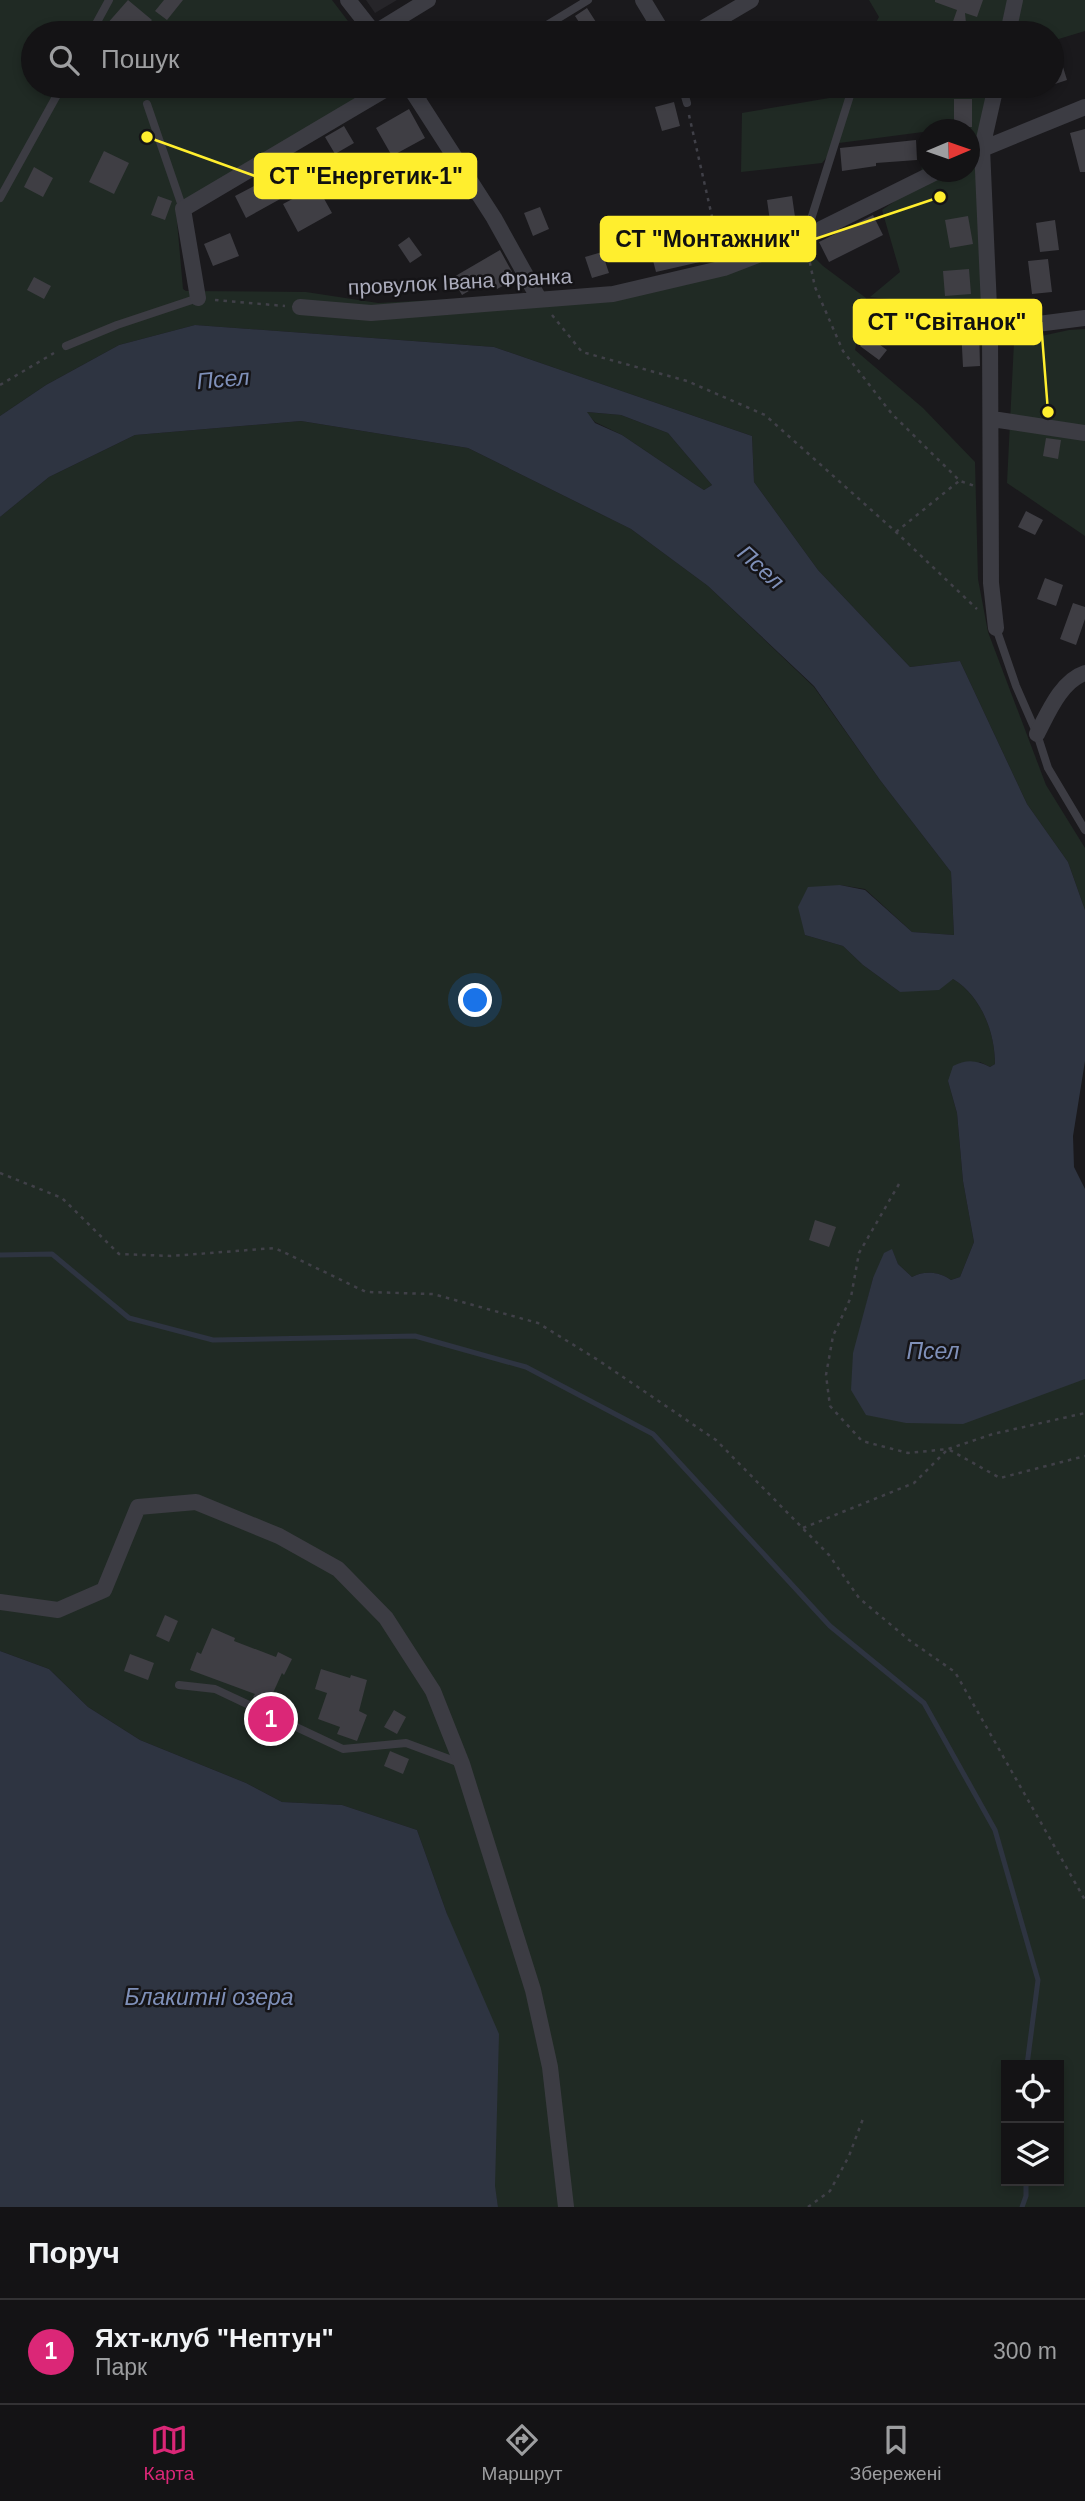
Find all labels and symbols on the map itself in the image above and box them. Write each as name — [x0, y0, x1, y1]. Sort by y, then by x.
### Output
north arrow — [917, 119, 980, 182]
callout: СТ "Енергетик-1" — [255, 154, 476, 198]
text: СТ "Енергетик-1" — [269, 163, 463, 189]
callout: СТ "Монтажник" — [601, 217, 815, 261]
text: СТ "Монтажник" — [615, 226, 801, 252]
street label: провулок Івана Франка — [347, 264, 573, 299]
callout: СТ "Світанок" — [854, 300, 1041, 344]
text: СТ "Світанок" — [868, 309, 1026, 335]
water label: Псел — [195, 364, 251, 394]
water label: Псел — [733, 540, 789, 594]
your location — [458, 983, 492, 1017]
water label: Псел — [906, 1338, 960, 1364]
pin: 1 — [248, 1693, 294, 1745]
water label: Блакитні озера — [124, 1984, 294, 2010]

